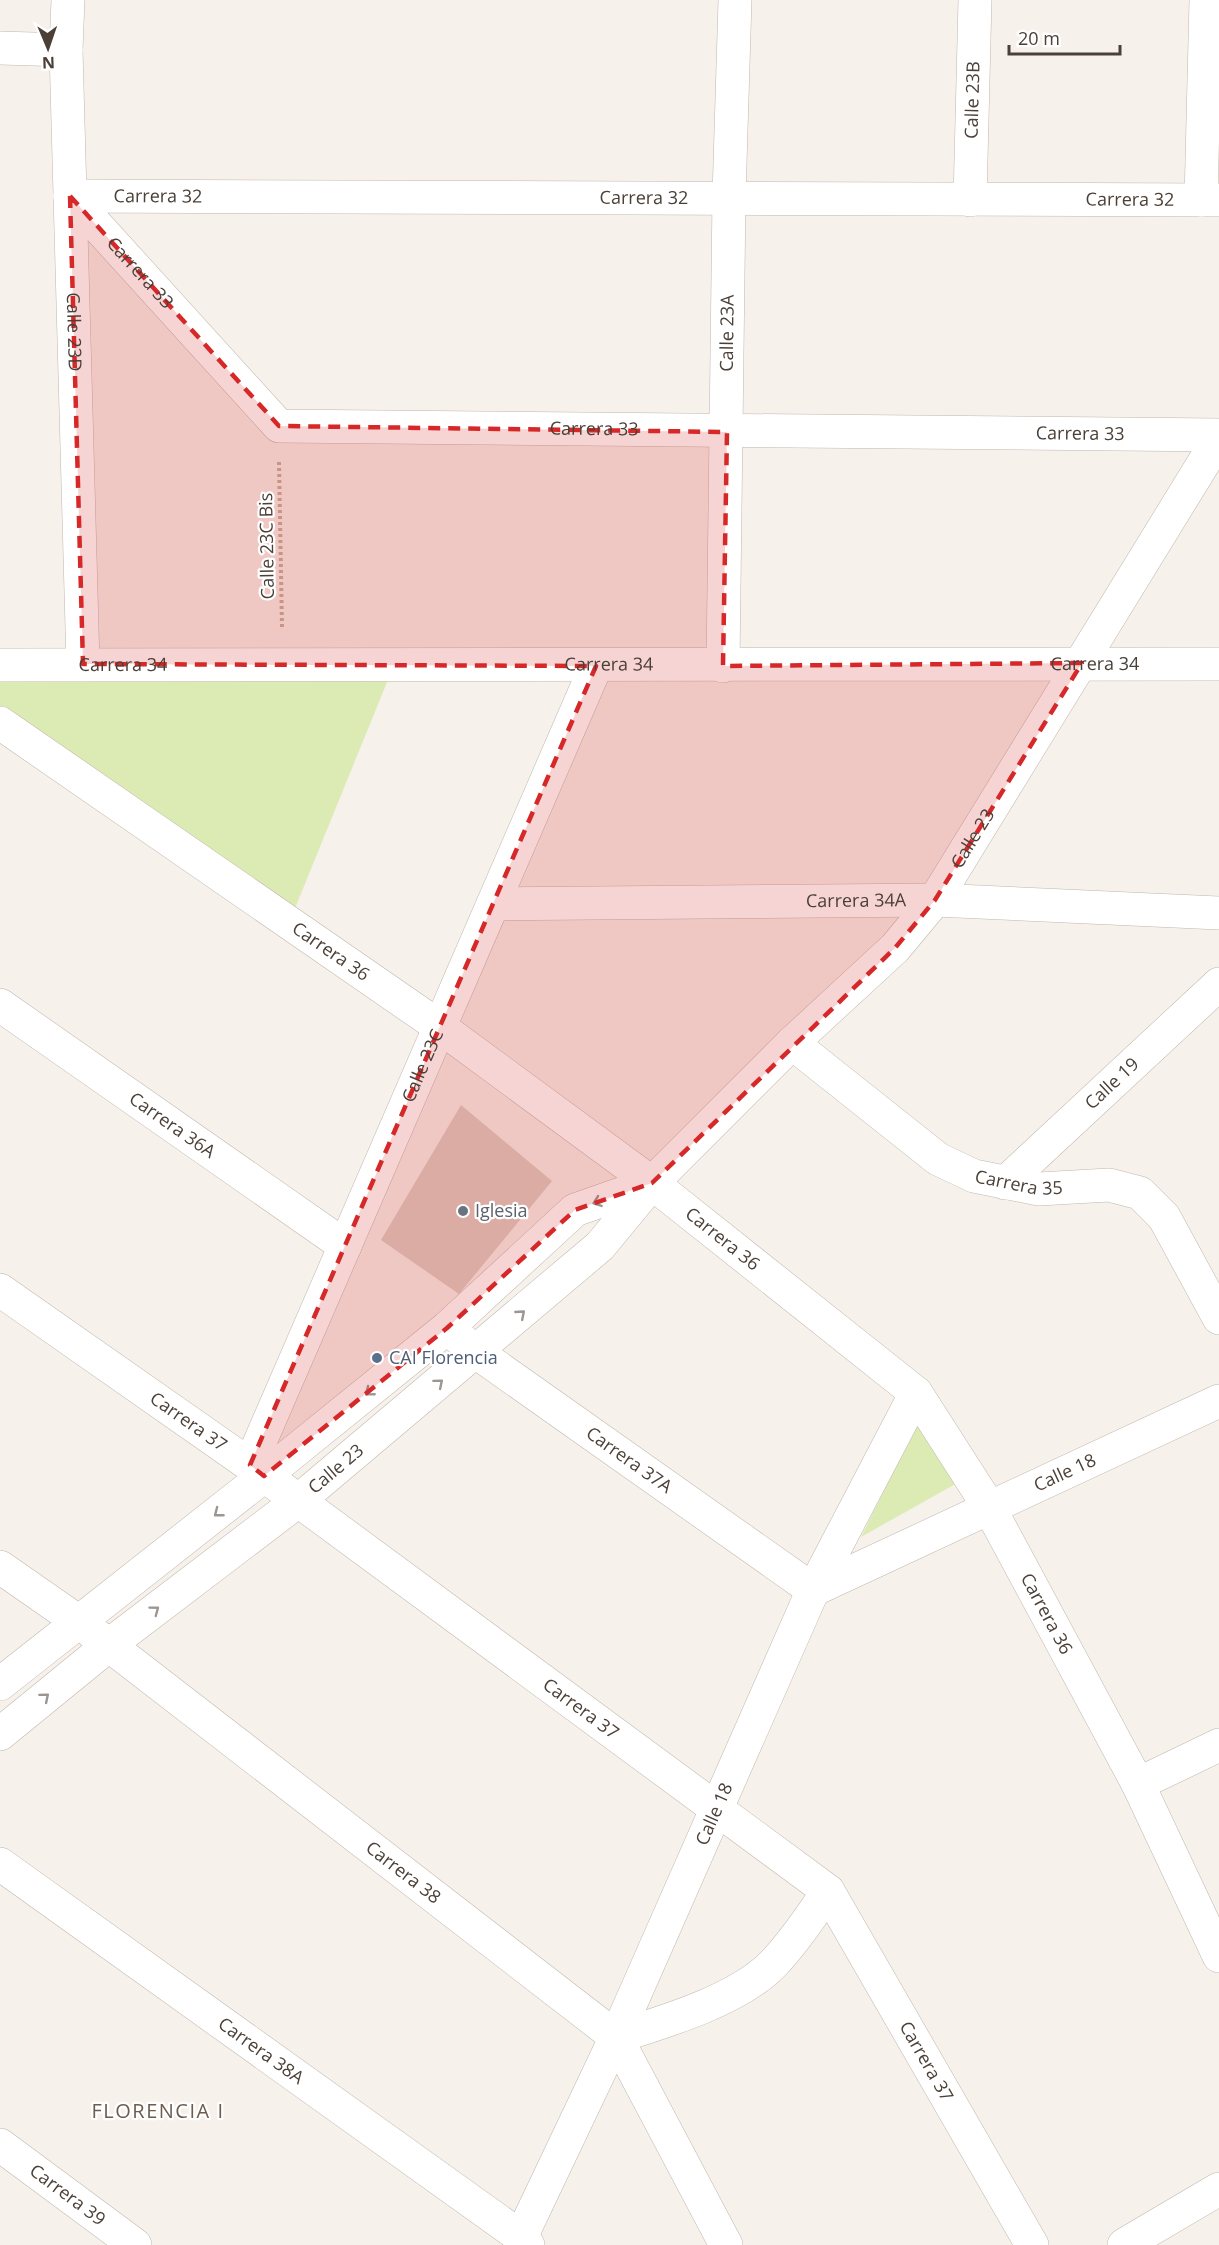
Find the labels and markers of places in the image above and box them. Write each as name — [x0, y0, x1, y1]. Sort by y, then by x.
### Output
place label: Iglesia — [475, 1198, 528, 1222]
marker: Iglesia — [456, 1204, 470, 1218]
place label: CAI Florencia — [389, 1345, 498, 1369]
marker: CAI Florencia — [370, 1351, 384, 1365]

